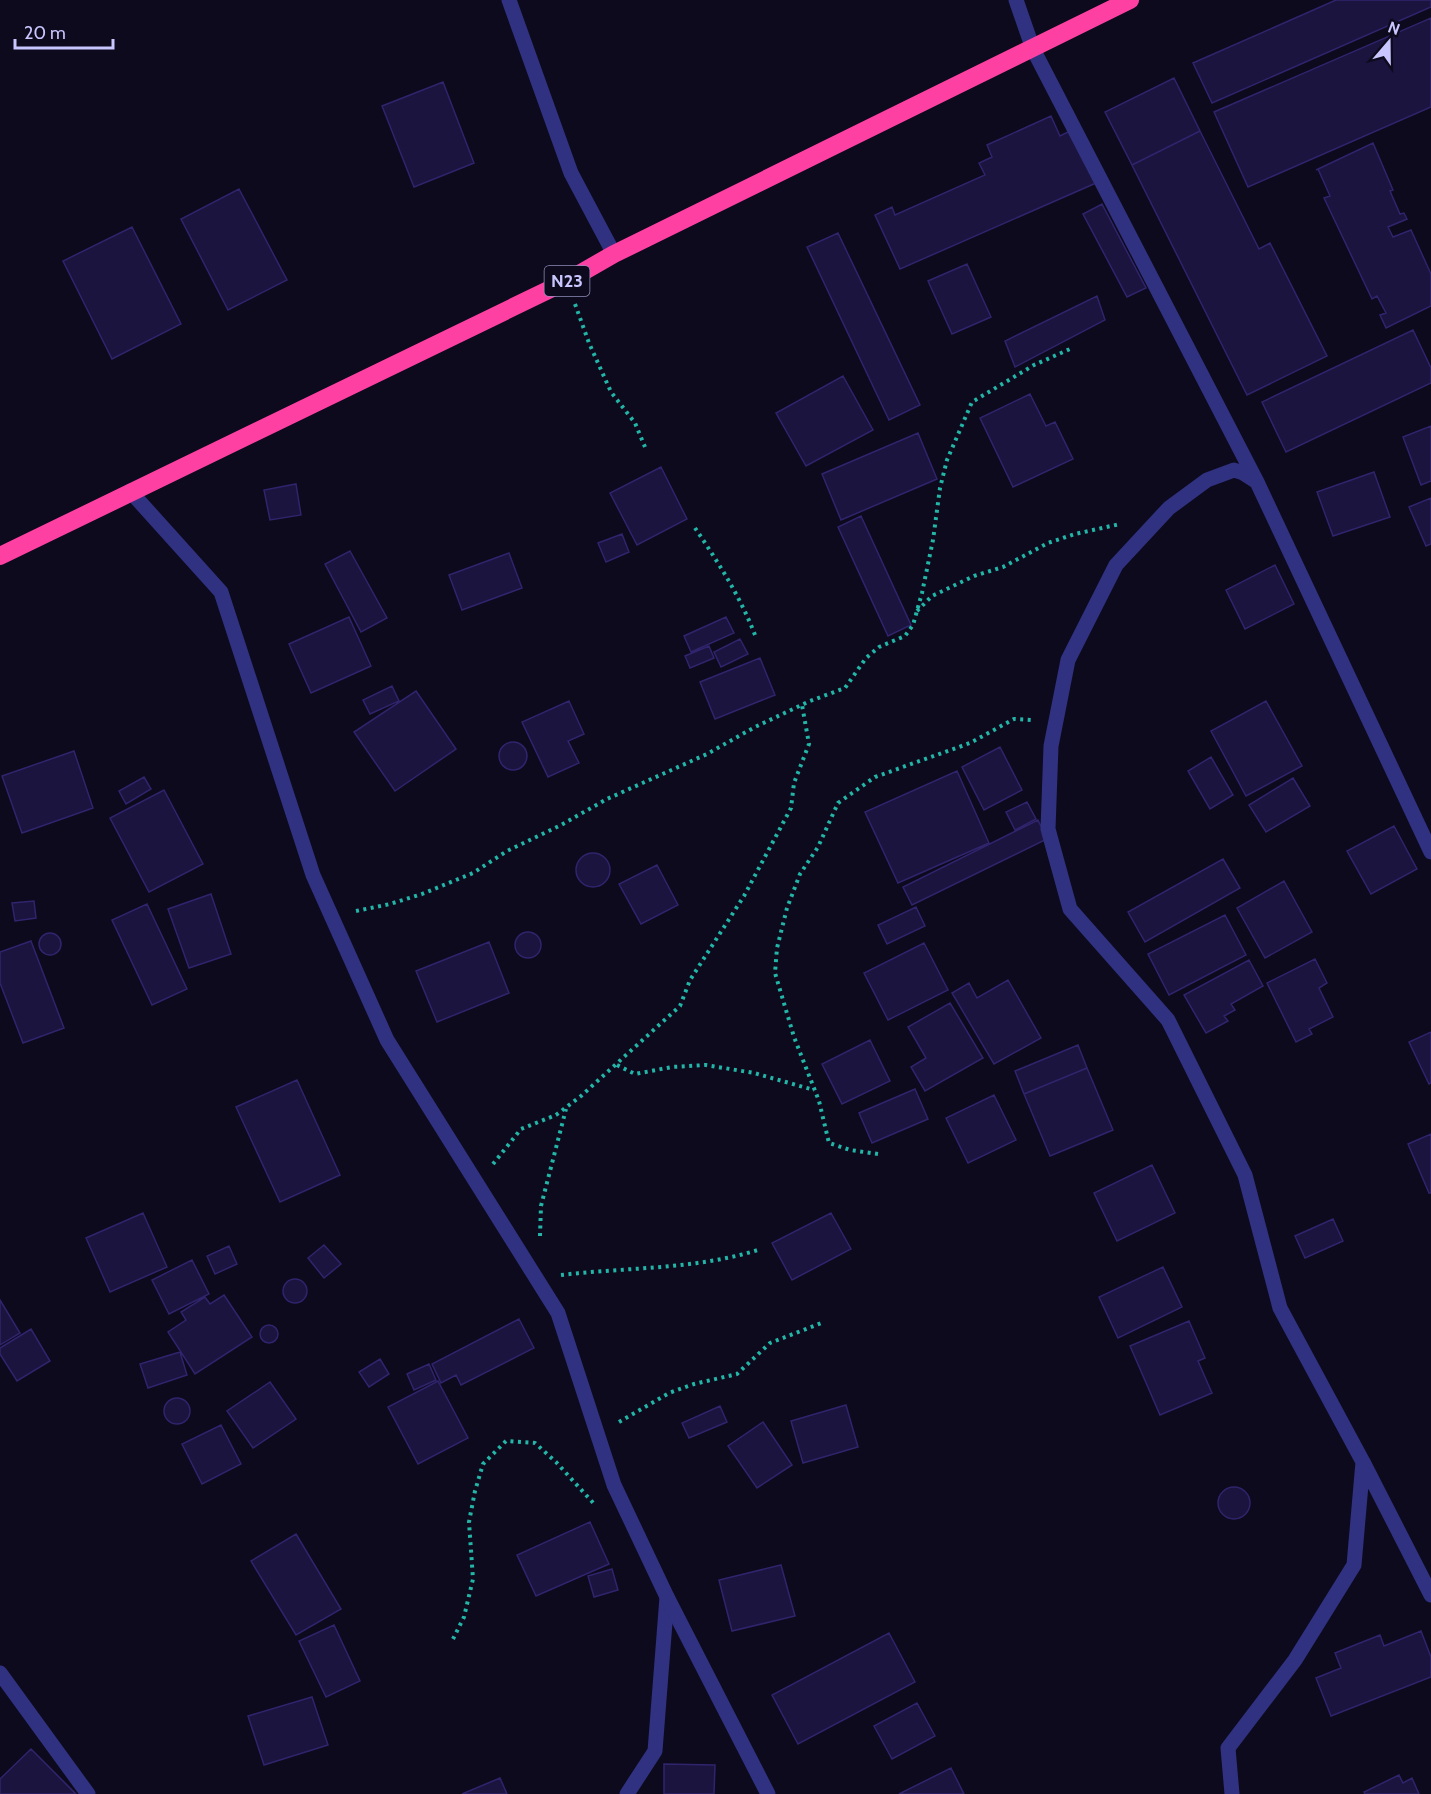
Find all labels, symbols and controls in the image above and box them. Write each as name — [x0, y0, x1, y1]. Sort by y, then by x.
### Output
scale bar — [15, 12, 112, 50]
north arrow — [1359, 12, 1419, 72]
text: N — [1385, 18, 1403, 39]
text: 20 m — [24, 22, 66, 44]
road number: N23 — [544, 266, 590, 296]

